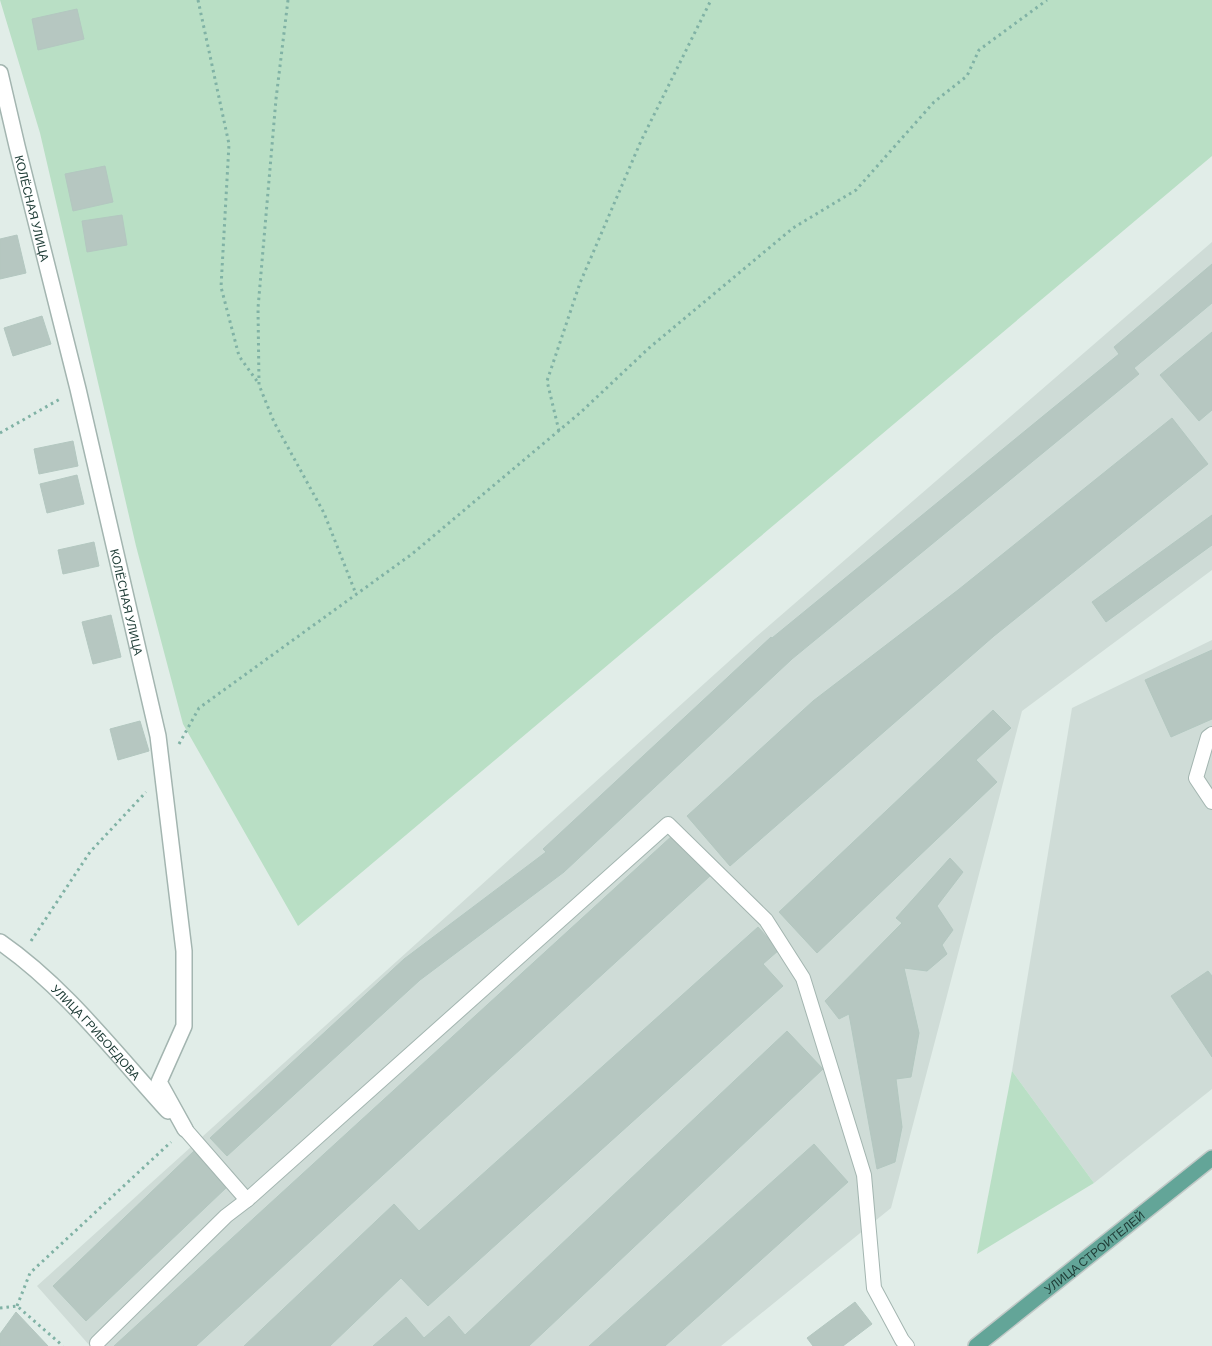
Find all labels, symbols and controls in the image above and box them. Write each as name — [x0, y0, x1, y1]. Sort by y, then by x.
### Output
street label: КОЛЁСНАЯ УЛИЦА — [13, 154, 53, 263]
street label: КОЛЁСНАЯ УЛИЦА — [108, 547, 146, 657]
street label: УЛИЦА ГРИБОЕДОВА — [49, 981, 144, 1082]
street label: УЛИЦА СТРОИТЕЛЕЙ — [1041, 1208, 1147, 1296]

